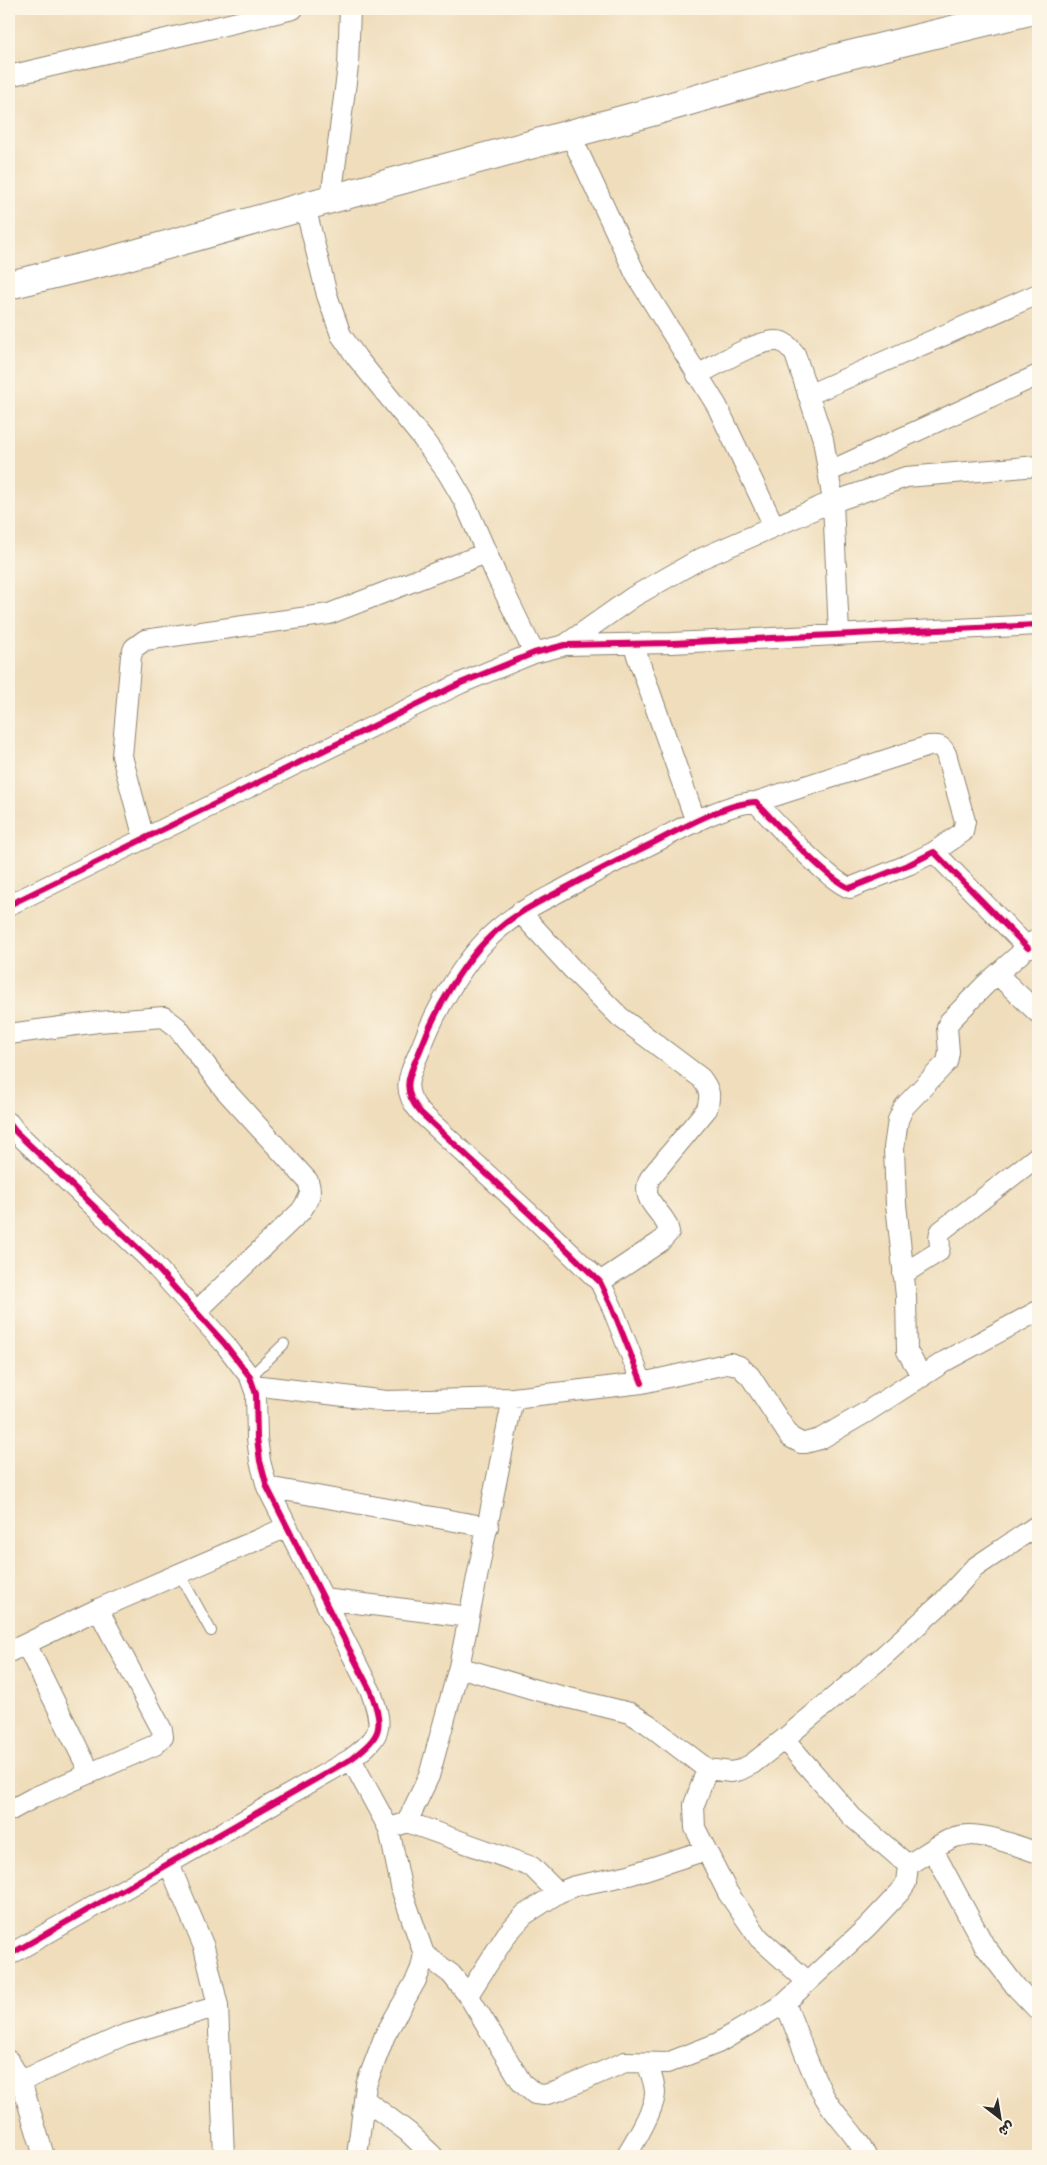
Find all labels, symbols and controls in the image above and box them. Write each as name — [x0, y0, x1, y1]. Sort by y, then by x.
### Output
north arrow — [974, 2092, 1024, 2142]
text: ش — [995, 2117, 1017, 2140]

